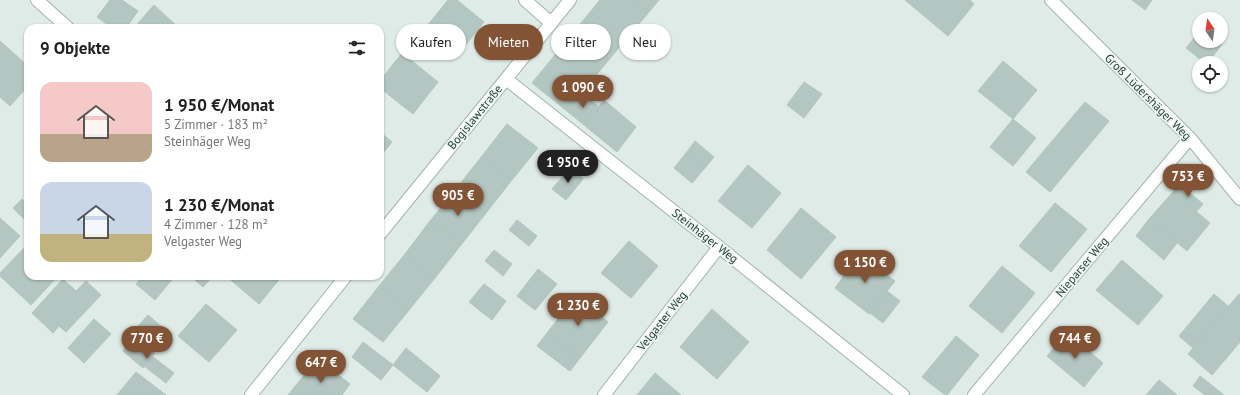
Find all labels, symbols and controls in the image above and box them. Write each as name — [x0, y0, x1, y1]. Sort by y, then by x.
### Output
north arrow — [1192, 12, 1228, 48]
map controls — [1192, 12, 1228, 92]
chip: Kaufen — [396, 24, 466, 60]
chip: Mieten — [474, 24, 543, 60]
chip: Filter — [551, 24, 611, 60]
chip: Neu — [619, 24, 671, 60]
text: 9 Objekte — [40, 37, 110, 59]
icon: filters — [346, 37, 368, 59]
street label: Groß Lüdershäger Weg — [1102, 50, 1195, 143]
button: locate — [1192, 56, 1228, 92]
pin: 1 090 € — [546, 75, 620, 109]
text: 1 090 € — [561, 79, 605, 96]
street label: Bogislawstraße — [444, 81, 505, 152]
text: 1 950 €/Monat — [164, 94, 274, 116]
icon: home — [72, 98, 120, 146]
text: 5 Zimmer · 183 m² — [164, 116, 268, 133]
text: Steinhäger Weg — [164, 133, 251, 150]
pin: 1 950 € — [531, 150, 605, 184]
text: 1 950 € — [546, 154, 590, 171]
pin: 753 € — [1160, 164, 1216, 198]
text: 753 € — [1172, 168, 1204, 185]
pin: 905 € — [430, 183, 486, 217]
text: 905 € — [442, 187, 474, 204]
text: 1 230 €/Monat — [164, 194, 274, 216]
icon: home — [72, 198, 120, 246]
street label: Steinhäger Weg — [669, 205, 742, 266]
text: 4 Zimmer · 128 m² — [164, 216, 268, 233]
text: Velgaster Weg — [164, 233, 242, 250]
street label: Nieparser Weg — [1052, 234, 1111, 300]
pin: 1 150 € — [828, 250, 902, 284]
text: 1 150 € — [843, 254, 887, 271]
street label: Velgaster Weg — [633, 288, 690, 355]
pin: 1 230 € — [541, 293, 615, 327]
text: 1 230 € — [556, 297, 600, 314]
pin: 770 € — [119, 326, 175, 360]
pin: 744 € — [1047, 326, 1103, 360]
text: 770 € — [131, 330, 163, 347]
text: 744 € — [1059, 330, 1091, 347]
pin: 647 € — [293, 350, 349, 384]
text: 647 € — [305, 354, 337, 371]

